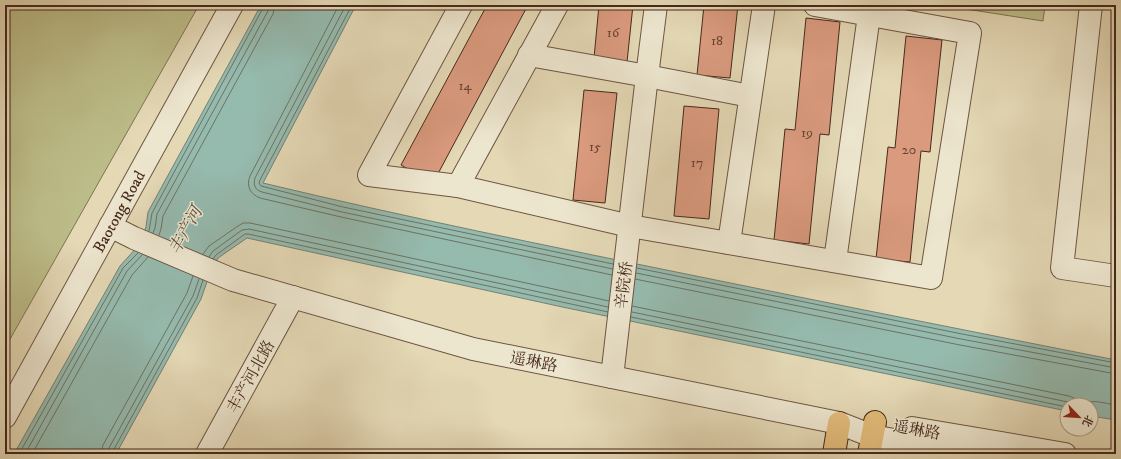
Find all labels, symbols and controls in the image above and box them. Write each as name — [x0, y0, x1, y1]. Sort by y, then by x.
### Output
house number: 16 — [607, 24, 620, 42]
house number: 18 — [711, 32, 723, 50]
house number: 14 — [458, 77, 473, 95]
house number: 19 — [801, 124, 813, 142]
house number: 15 — [589, 138, 601, 156]
house number: 20 — [902, 141, 916, 159]
house number: 17 — [691, 154, 703, 172]
street label: Baotong Road — [89, 167, 150, 256]
water label: 丰产河 — [164, 200, 209, 258]
street label: 辛院桥 — [611, 260, 637, 310]
street label: 丰产河北路 — [223, 337, 279, 416]
street label: 遥琳路 — [508, 348, 559, 376]
north arrow — [1059, 397, 1099, 437]
text: 北 — [1078, 413, 1096, 429]
street label: 遥琳路 — [891, 416, 942, 444]

